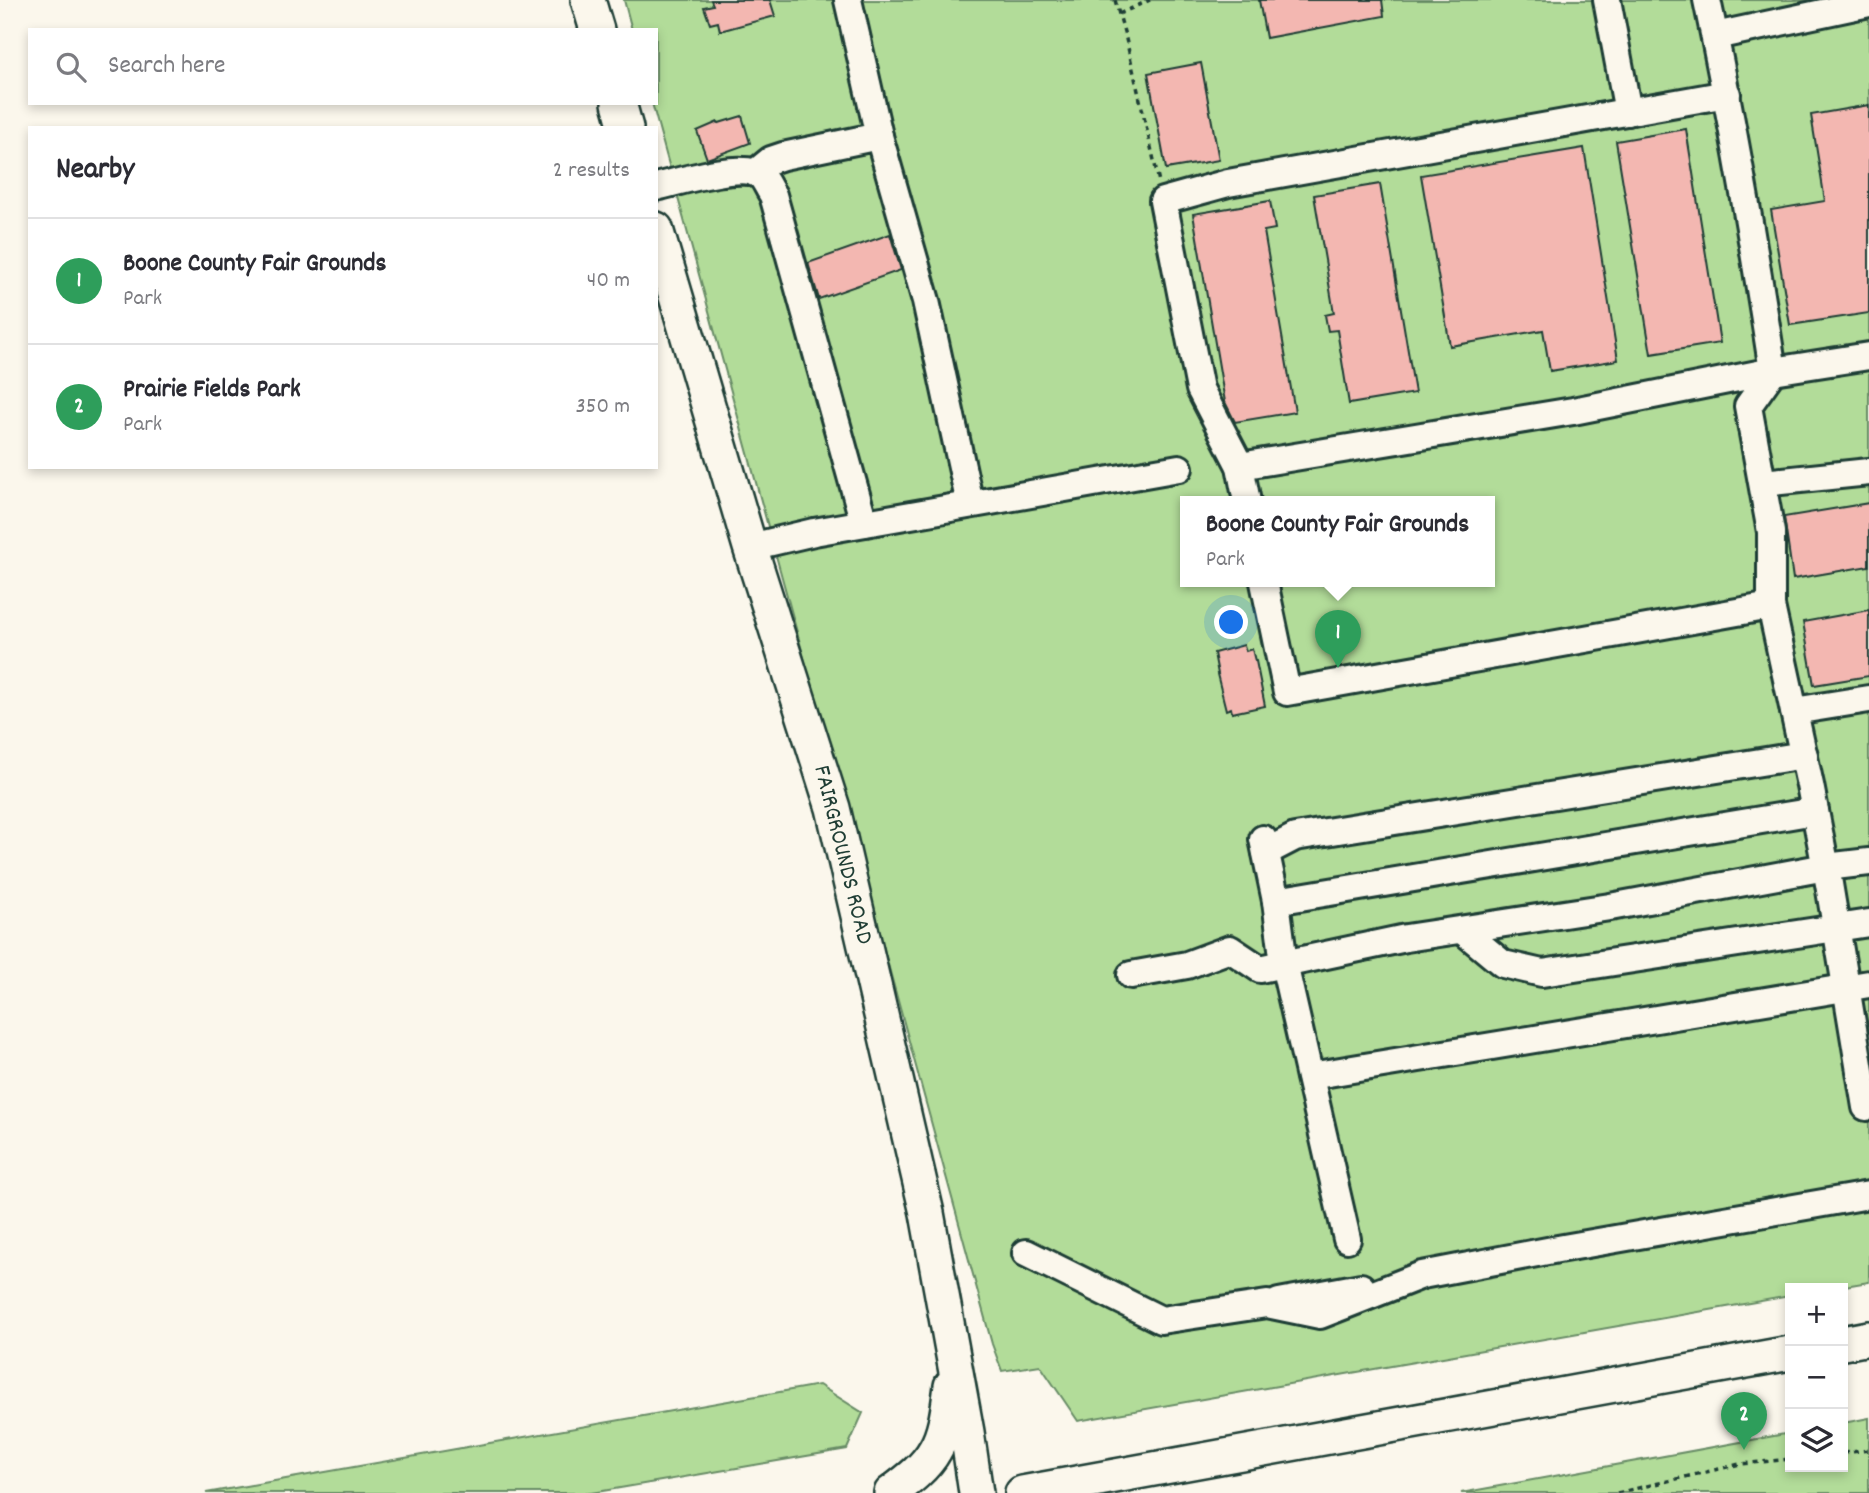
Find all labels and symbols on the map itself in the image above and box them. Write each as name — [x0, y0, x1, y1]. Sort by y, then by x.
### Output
your location — [1214, 605, 1248, 639]
pin: 1 — [1315, 610, 1361, 668]
street label: FAIRGROUNDS ROAD — [803, 762, 881, 948]
pin: 2 — [1721, 1392, 1767, 1450]

